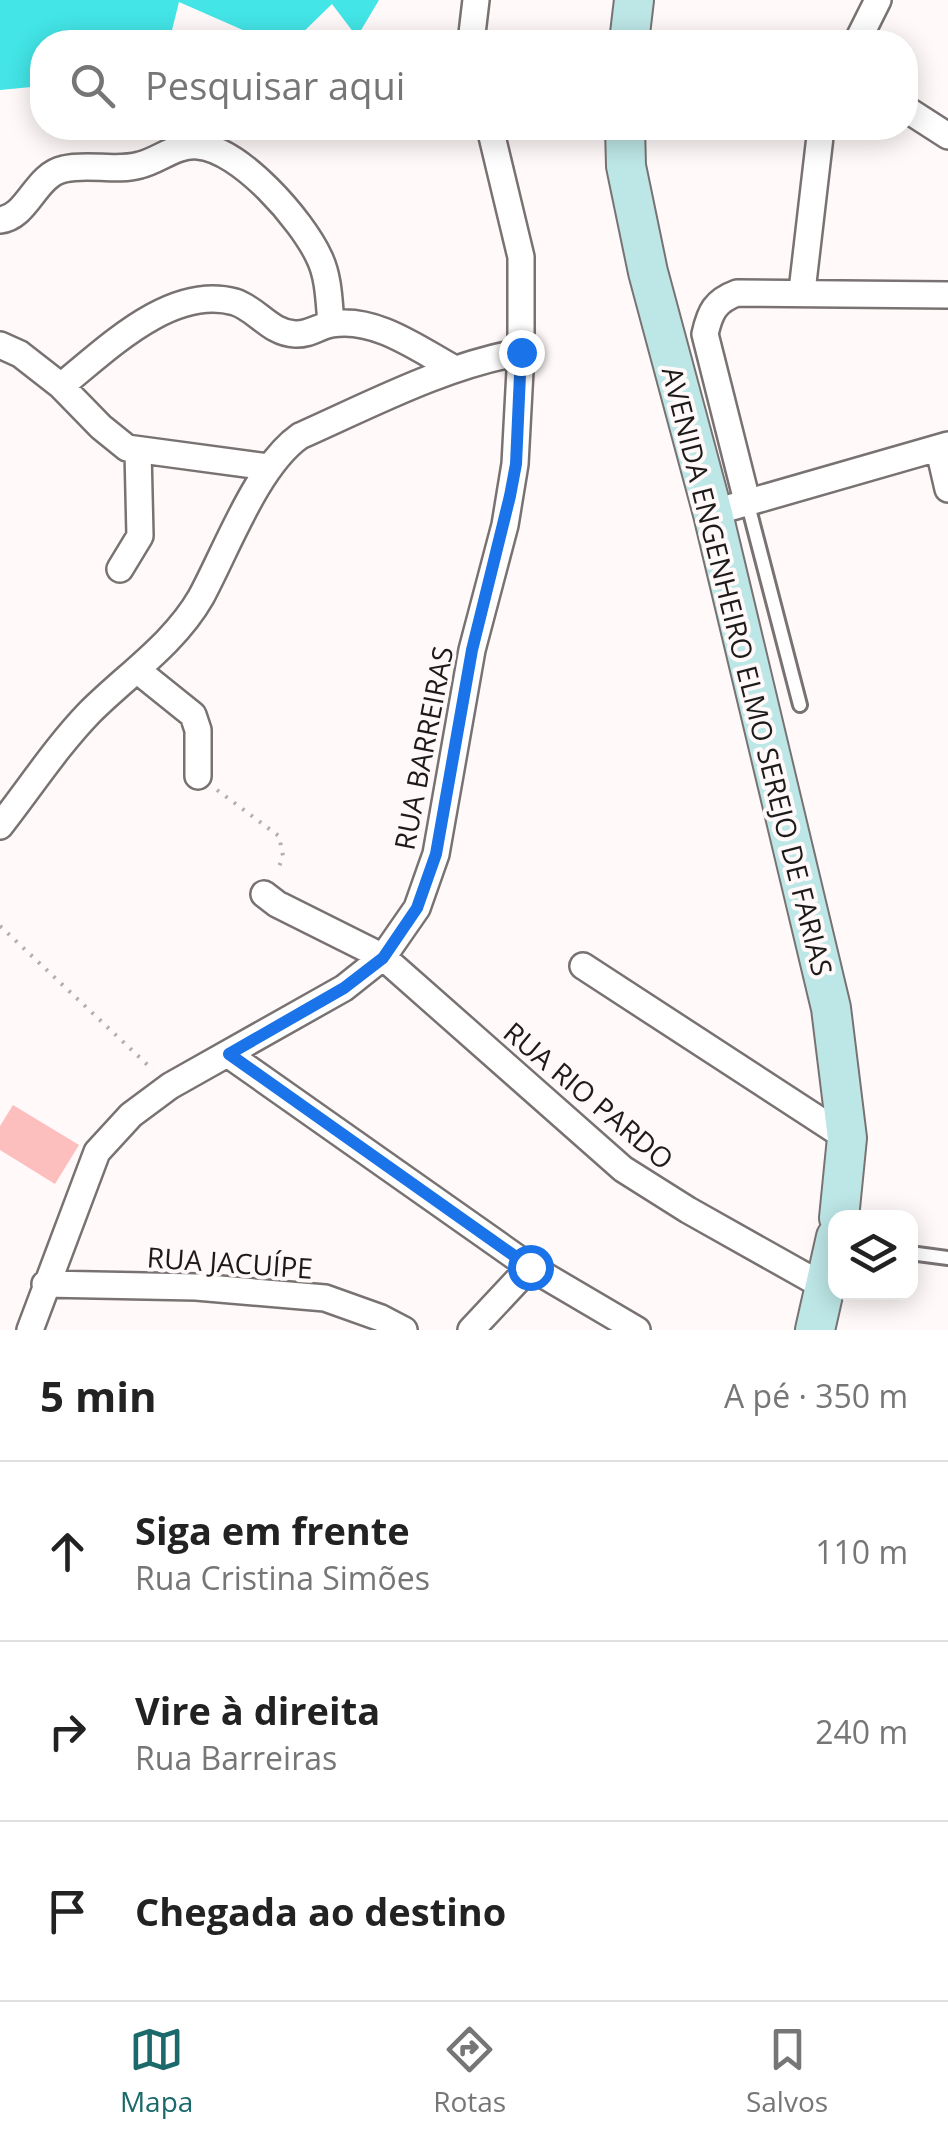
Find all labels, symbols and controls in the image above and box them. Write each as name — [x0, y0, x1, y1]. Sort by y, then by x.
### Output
search box — [30, 30, 918, 140]
icon: search — [65, 58, 120, 113]
text: Pesquisar aqui — [145, 59, 405, 111]
route end — [499, 330, 545, 376]
street label: AVENIDA ENGENHEIRO ELMO SEREJO DE FARIAS — [654, 363, 842, 979]
street label: RUA BARREIRAS — [385, 643, 461, 853]
street label: RUA RIO PARDO — [496, 1013, 682, 1177]
map controls — [828, 1210, 918, 1300]
button: layers — [828, 1210, 918, 1300]
street label: RUA JACUÍPE — [146, 1237, 314, 1287]
route start — [508, 1245, 554, 1291]
text: 5 min — [40, 1367, 157, 1424]
text: A pé · 350 m — [724, 1374, 908, 1417]
text: Siga em frente — [135, 1504, 410, 1556]
icon: ahead — [40, 1524, 95, 1579]
text: 110 m — [815, 1530, 908, 1573]
text: Rua Cristina Simões — [135, 1556, 430, 1599]
text: Vire à direita — [135, 1684, 380, 1736]
icon: right — [40, 1704, 95, 1759]
text: 240 m — [815, 1710, 908, 1753]
text: Rua Barreiras — [135, 1736, 337, 1779]
icon: arrive — [40, 1884, 95, 1939]
text: Chegada ao destino — [135, 1885, 506, 1937]
tab: Mapa — [120, 2022, 193, 2120]
tab: Rotas — [433, 2022, 506, 2120]
tab: Salvos — [746, 2022, 828, 2120]

